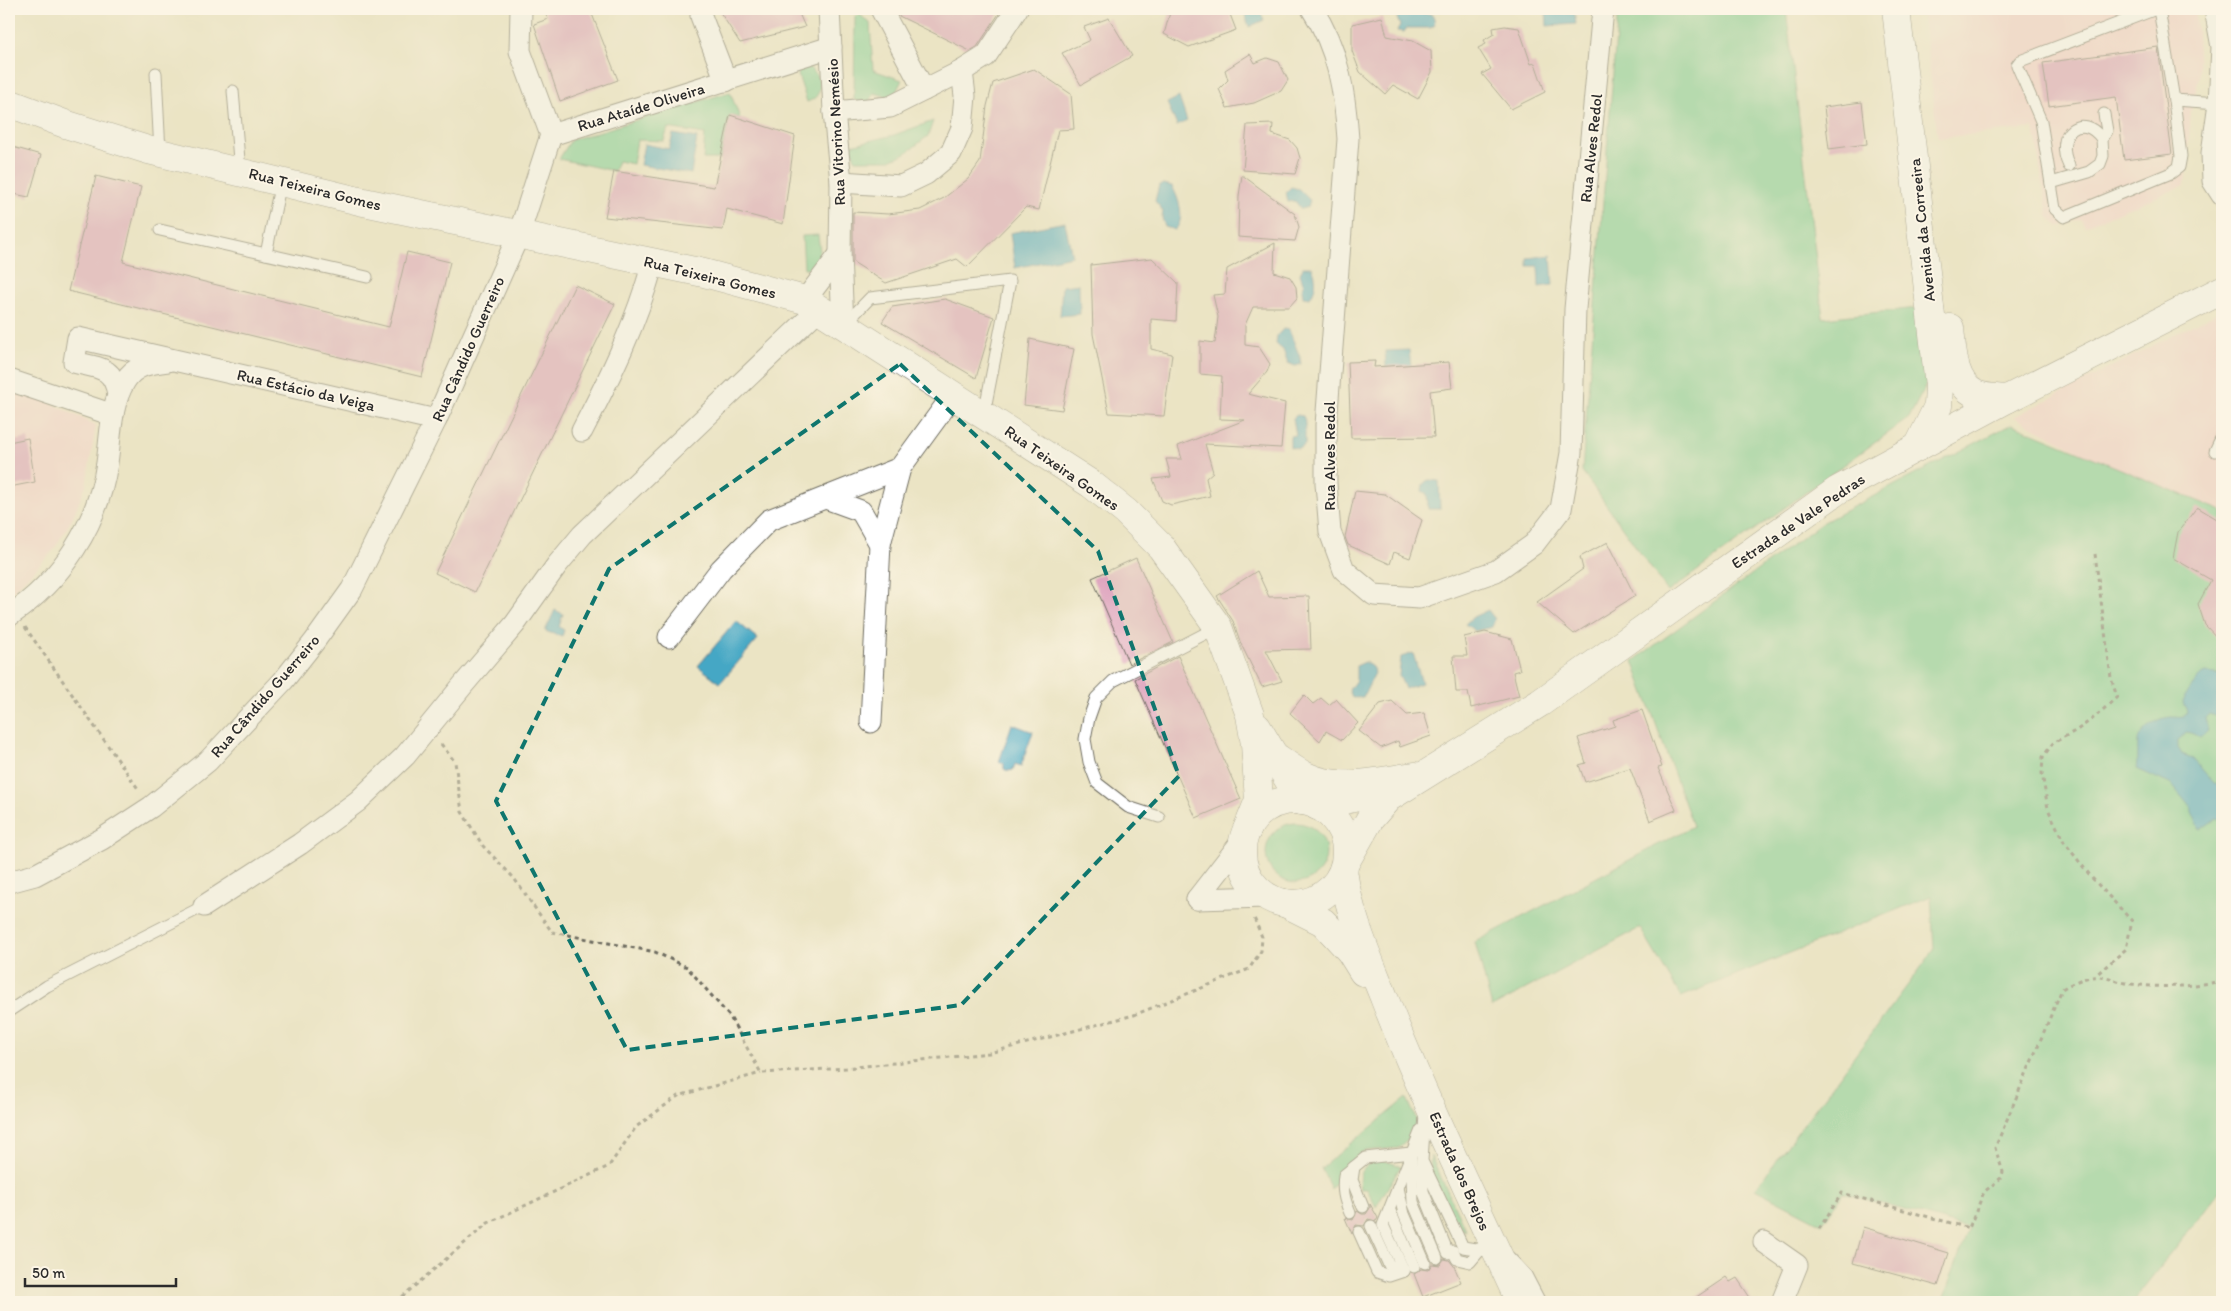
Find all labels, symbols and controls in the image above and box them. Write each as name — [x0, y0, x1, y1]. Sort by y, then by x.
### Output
street label: Rua Vitorino Nemésio — [823, 58, 849, 206]
street label: Rua Ataíde Oliveira — [575, 79, 707, 135]
street label: Rua Alves Redol — [1576, 92, 1606, 203]
street label: Avenida da Correeira — [1905, 157, 1939, 303]
street label: Rua Teixeira Gomes — [247, 163, 383, 215]
street label: Rua Teixeira Gomes — [642, 251, 778, 303]
street label: Rua Cândido Guerreiro — [427, 273, 509, 425]
street label: Rua Estácio da Veiga — [235, 365, 378, 415]
street label: Rua Alves Redol — [1320, 401, 1339, 511]
street label: Rua Teixeira Gomes — [1001, 421, 1123, 515]
street label: Estrada de Vale Pedras — [1728, 469, 1868, 573]
street label: Rua Cândido Guerreiro — [206, 631, 324, 761]
street label: Estrada dos Brejos — [1425, 1109, 1495, 1233]
scale bar — [25, 1256, 176, 1288]
text: 50 m — [32, 1264, 65, 1282]

